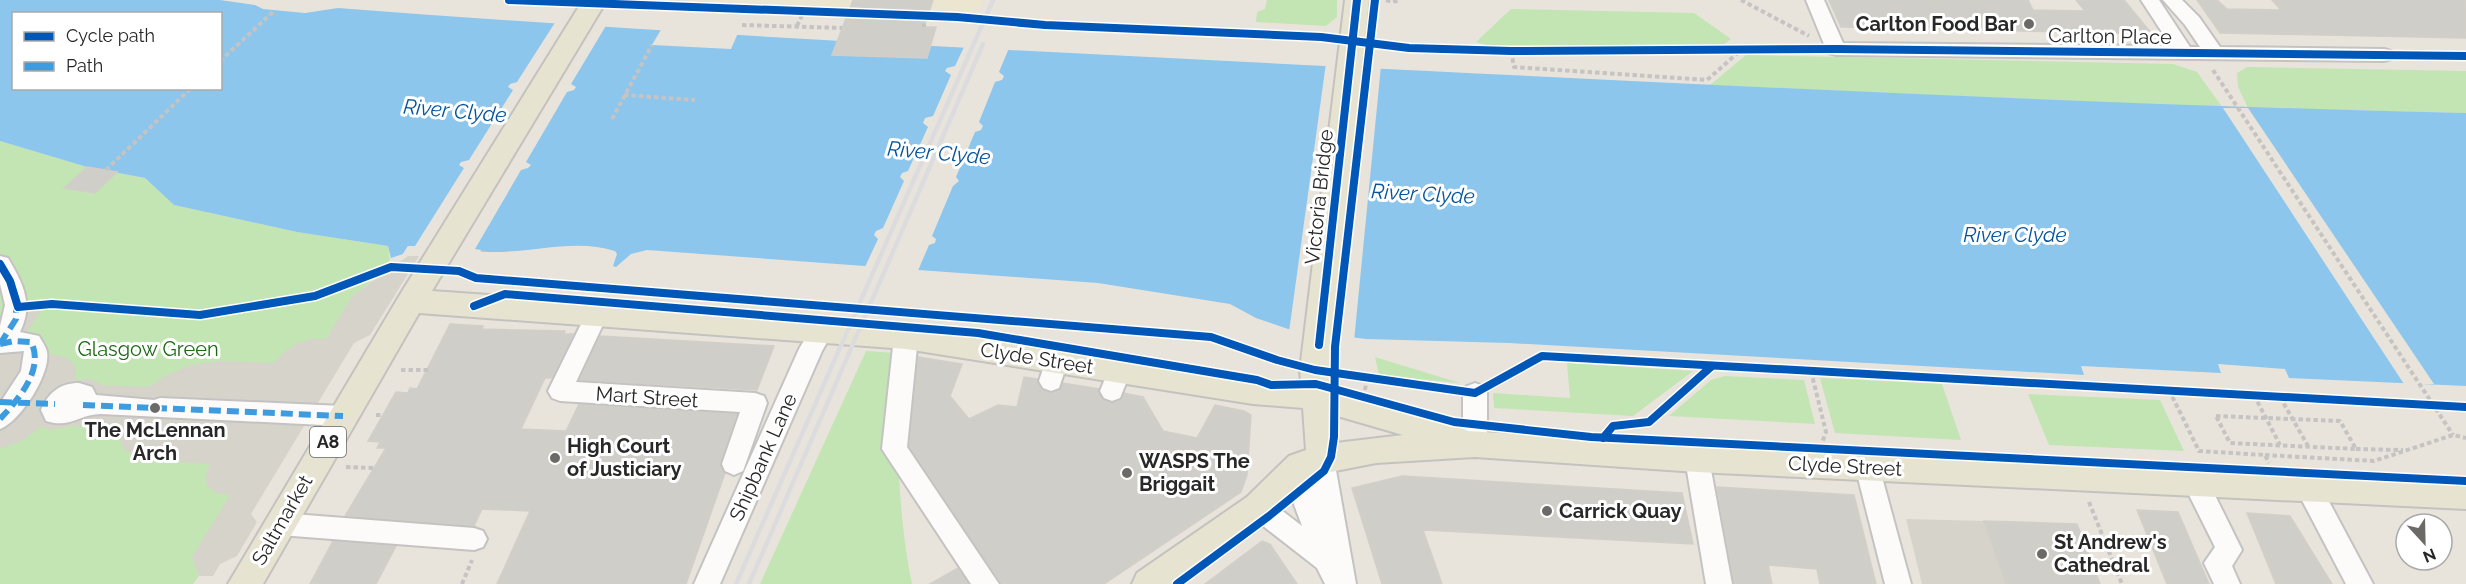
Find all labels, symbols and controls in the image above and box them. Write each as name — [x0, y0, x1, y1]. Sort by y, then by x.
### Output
legend — [12, 12, 222, 90]
place label: Carlton Food Bar — [1856, 12, 2017, 36]
marker: Carlton Food Bar — [2022, 17, 2036, 31]
street label: Carlton Place — [2048, 23, 2172, 49]
text: Cycle path — [66, 25, 155, 46]
text: Path — [66, 55, 103, 76]
water label: River Clyde — [402, 94, 508, 127]
street label: Victoria Bridge — [1300, 128, 1338, 266]
water label: River Clyde — [886, 136, 992, 169]
water label: River Clyde — [1371, 178, 1475, 209]
water label: River Clyde — [1963, 222, 2067, 247]
park label: Glasgow Green — [77, 337, 219, 361]
street label: Clyde Street — [979, 337, 1095, 379]
street label: Mart Street — [595, 381, 699, 413]
street label: Shipbank Lane — [724, 389, 802, 524]
marker: The McLennan Arch — [148, 401, 162, 415]
place label: The McLennan Arch — [85, 418, 225, 465]
road number: A8 — [310, 427, 346, 457]
place label: High Court of Justiciary — [567, 434, 682, 481]
place label: WASPS The Briggait — [1139, 449, 1250, 496]
marker: High Court of Justiciary — [548, 451, 562, 465]
street label: Clyde Street — [1787, 451, 1903, 481]
marker: WASPS The Briggait — [1120, 466, 1134, 480]
street label: Saltmarket — [247, 470, 318, 569]
place label: Carrick Quay — [1559, 499, 1682, 523]
marker: Carrick Quay — [1540, 504, 1554, 518]
north arrow — [2394, 512, 2454, 572]
place label: St Andrew's Cathedral — [2054, 530, 2167, 577]
text: N — [2420, 544, 2439, 567]
marker: St Andrew's Cathedral — [2035, 547, 2049, 561]

